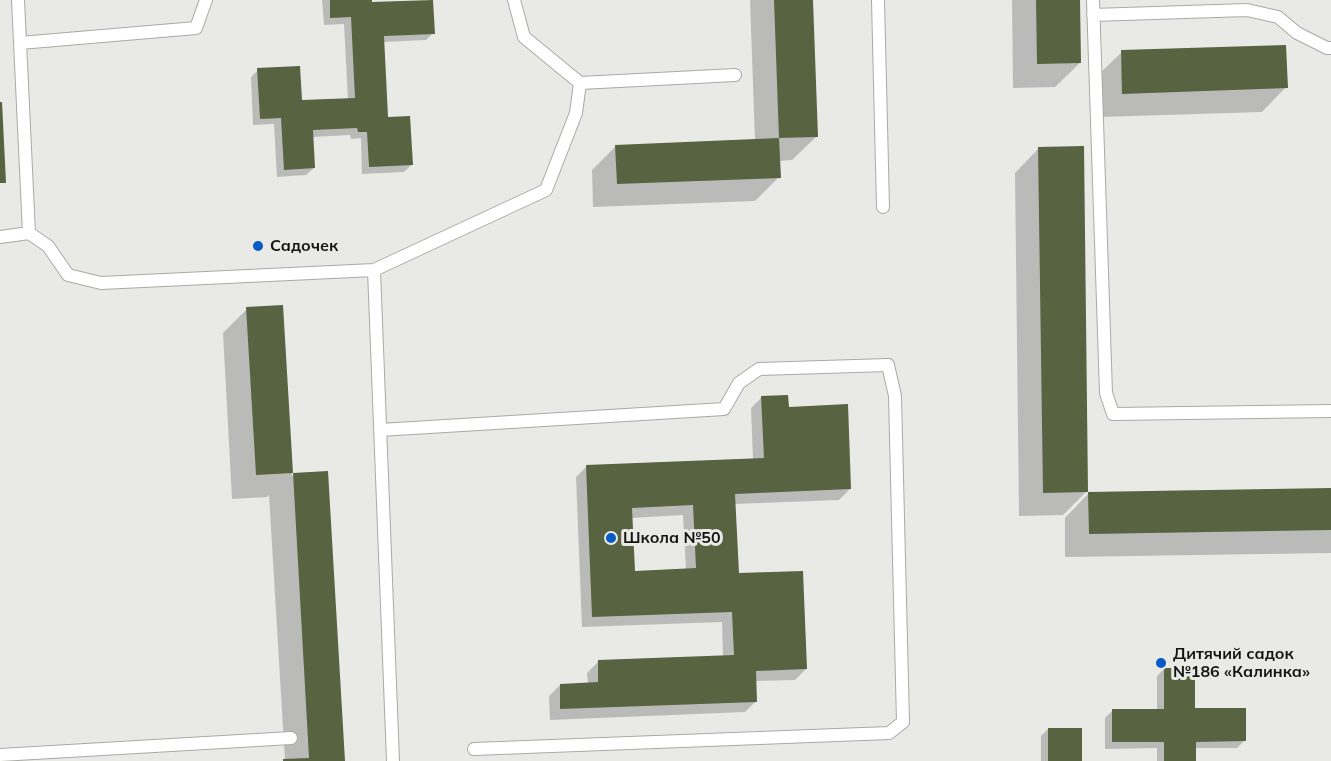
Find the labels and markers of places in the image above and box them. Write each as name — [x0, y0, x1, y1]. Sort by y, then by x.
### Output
place label: Садочек — [270, 236, 338, 256]
marker: Садочек — [251, 239, 265, 253]
place label: Школа №50 — [623, 528, 721, 548]
marker: Школа №50 — [604, 531, 618, 545]
place label: Дитячий садок №186 «Калинка» — [1173, 644, 1310, 682]
marker: Дитячий садок №186 «Калинка» — [1154, 656, 1168, 670]

